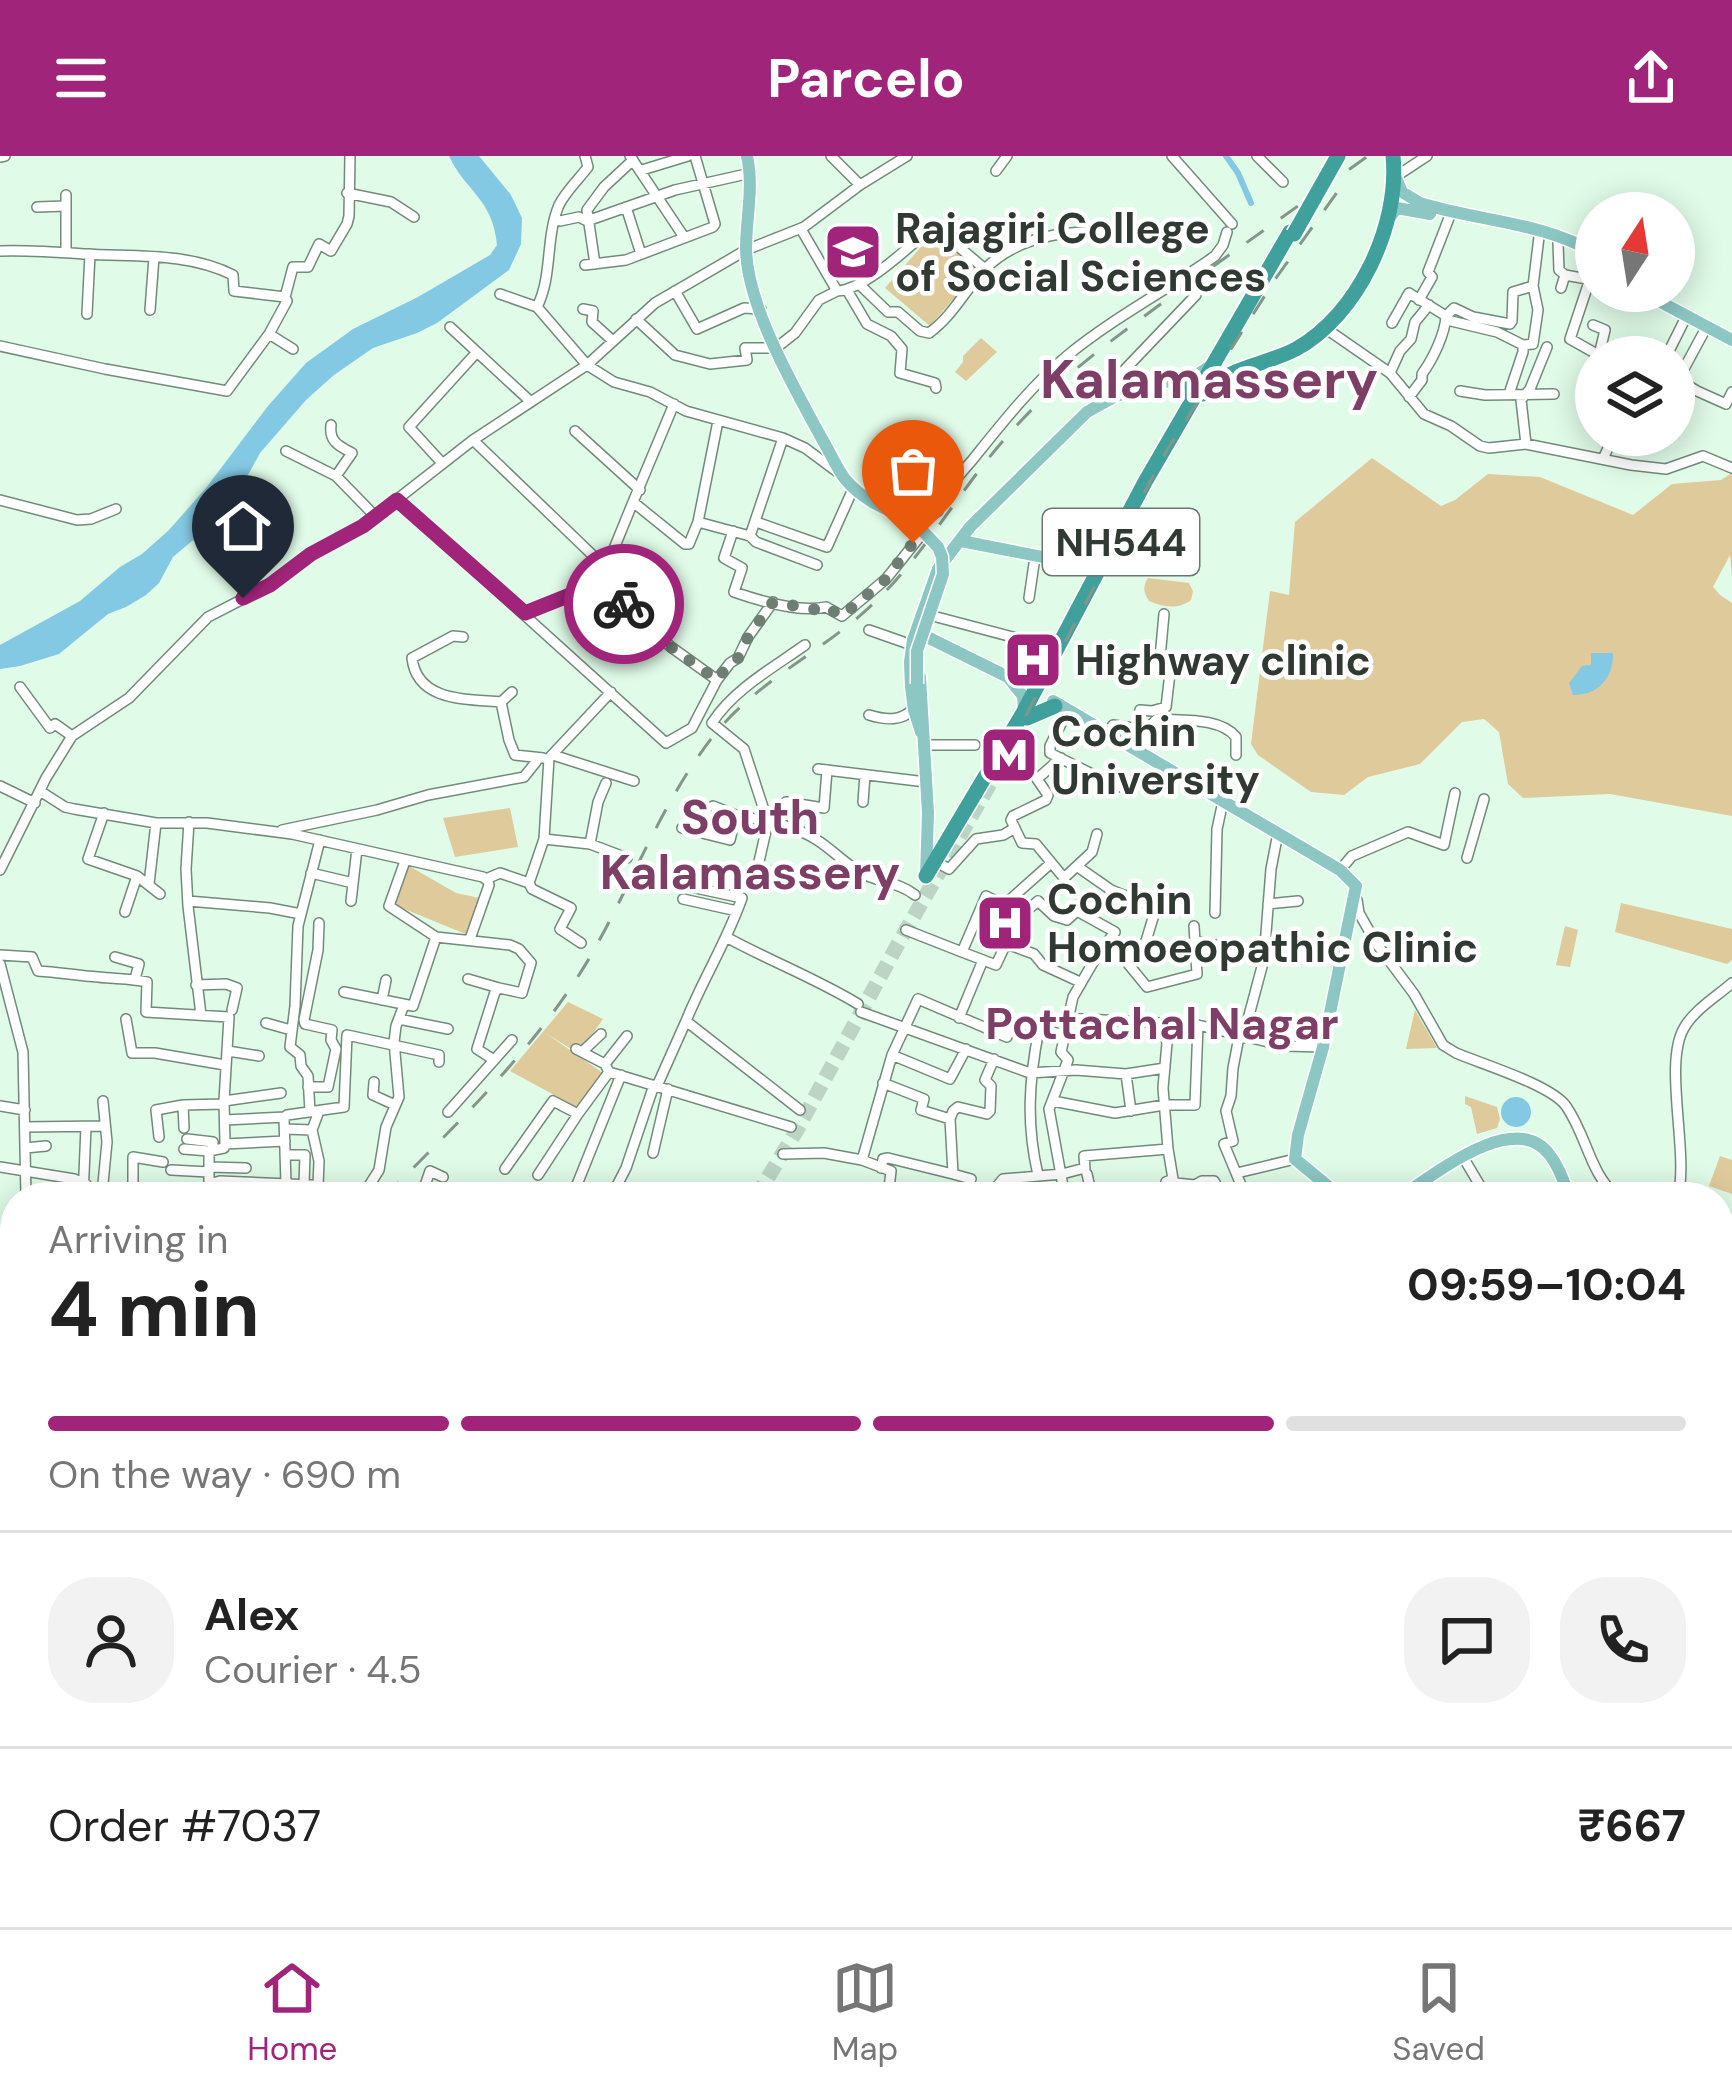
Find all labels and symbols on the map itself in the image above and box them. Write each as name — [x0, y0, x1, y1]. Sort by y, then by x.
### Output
north arrow — [1575, 192, 1695, 312]
place label: Rajagiri College of Social Sciences — [895, 201, 1266, 304]
school or university icon: Rajagiri College of Social Sciences — [822, 221, 884, 283]
district label: Kalamassery — [1040, 344, 1378, 415]
pin — [862, 420, 964, 543]
pin — [192, 475, 294, 598]
road number: NH544 — [1043, 509, 1199, 575]
courier — [564, 544, 684, 664]
hospital icon: Highway clinic — [1002, 629, 1064, 691]
place label: Highway clinic — [1075, 633, 1371, 688]
place label: Cochin University — [1051, 704, 1260, 807]
metro station icon: Cochin University — [978, 724, 1040, 786]
district label: South Kalamassery — [600, 786, 900, 904]
place label: Cochin Homoeopathic Clinic — [1047, 872, 1478, 975]
hospital icon: Cochin Homoeopathic Clinic — [974, 892, 1036, 954]
district label: Pottachal Nagar — [985, 994, 1339, 1053]

